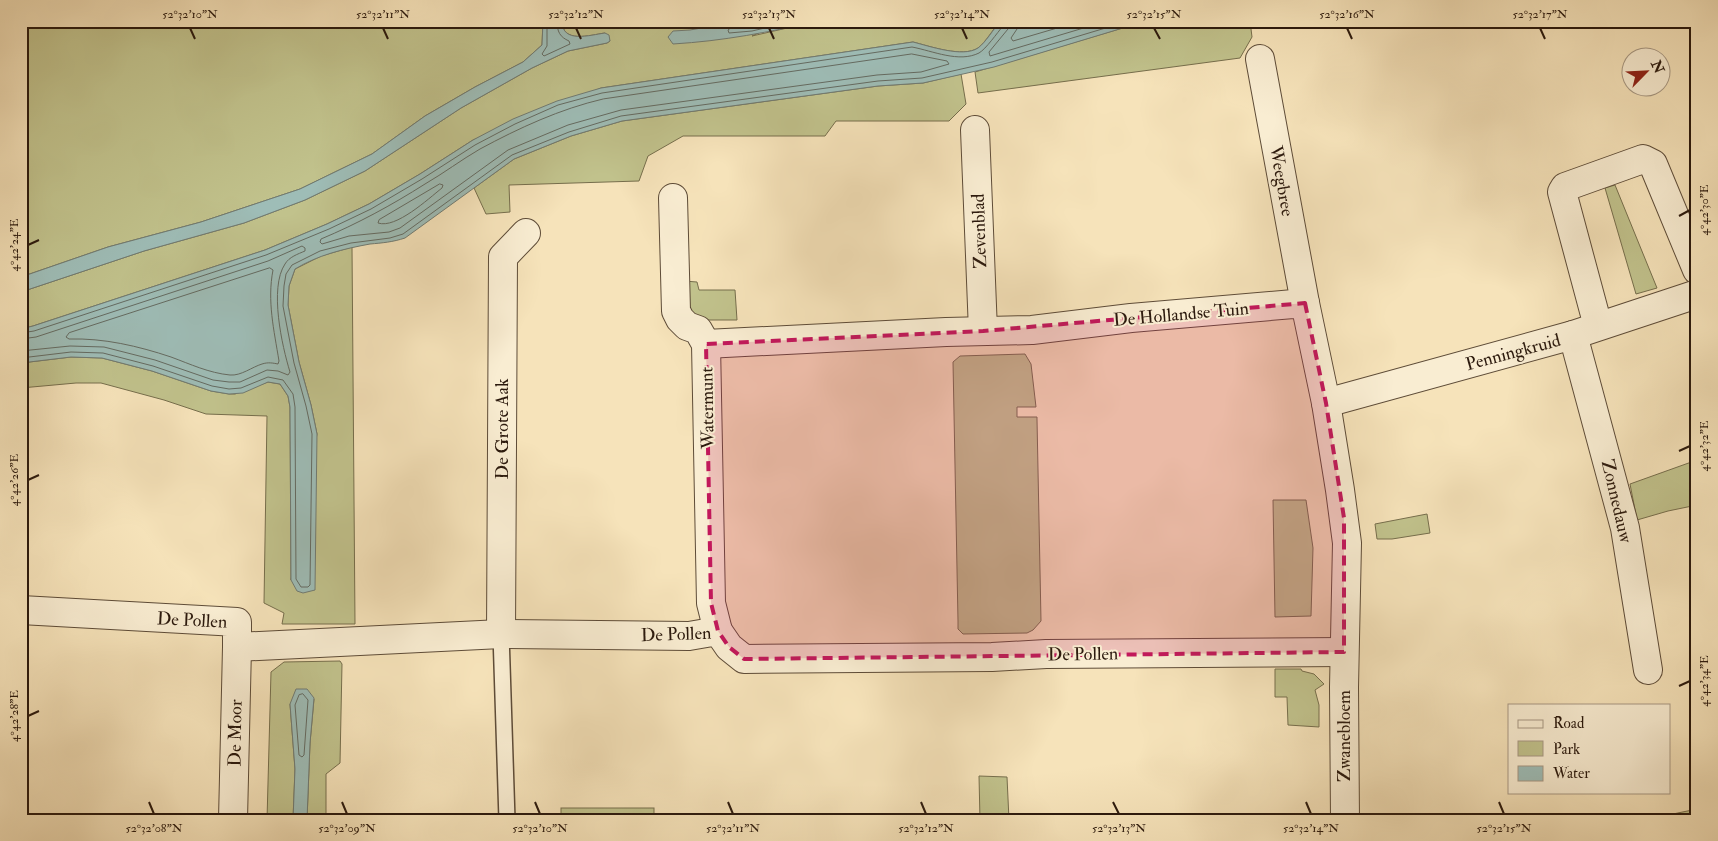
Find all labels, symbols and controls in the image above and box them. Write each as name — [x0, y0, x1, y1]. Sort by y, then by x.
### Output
text: 52°32'10"N — [162, 7, 218, 22]
text: 52°32'11"N — [356, 7, 410, 22]
text: 52°32'12"N — [548, 7, 604, 22]
text: 52°32'13"N — [742, 7, 796, 22]
text: 52°32'14"N — [934, 7, 990, 22]
text: 52°32'15"N — [1127, 7, 1182, 22]
text: 52°32'16"N — [1319, 7, 1375, 22]
text: 52°32'17"N — [1512, 7, 1568, 22]
north arrow — [1620, 48, 1670, 98]
text: N — [1647, 57, 1668, 77]
street label: Weegbree — [1264, 143, 1299, 219]
text: 4°42'30"E — [1697, 184, 1712, 235]
street label: Zevenblad — [967, 193, 992, 269]
text: 4°42'24"E — [7, 218, 22, 271]
street label: De Hollandse Tuin — [1112, 297, 1250, 332]
street label: Penningkruid — [1463, 329, 1563, 376]
street label: Watermunt — [695, 366, 720, 450]
street label: De Grote Aak — [491, 378, 514, 480]
text: 4°42'32"E — [1697, 420, 1712, 471]
text: 4°42'26"E — [7, 453, 22, 506]
street label: Zonnedauw — [1596, 457, 1637, 546]
street label: De Pollen — [156, 607, 228, 634]
street label: De Pollen — [640, 622, 712, 647]
street label: De Pollen — [1048, 642, 1118, 667]
text: 4°42'34"E — [1697, 655, 1712, 707]
text: 4°42'28"E — [7, 690, 22, 742]
street label: Zwanebloem — [1333, 690, 1356, 782]
street label: De Moor — [223, 699, 248, 767]
legend — [1508, 704, 1670, 794]
text: Road — [1553, 714, 1585, 733]
text: Park — [1553, 740, 1580, 759]
text: Water — [1552, 764, 1590, 783]
text: 52°32'08"N — [125, 821, 183, 836]
text: 52°32'09"N — [318, 821, 376, 836]
text: 52°32'10"N — [512, 821, 568, 836]
text: 52°32'11"N — [706, 821, 760, 836]
text: 52°32'12"N — [898, 821, 954, 836]
text: 52°32'13"N — [1092, 821, 1146, 836]
text: 52°32'14"N — [1283, 821, 1339, 836]
text: 52°32'15"N — [1477, 821, 1532, 836]

